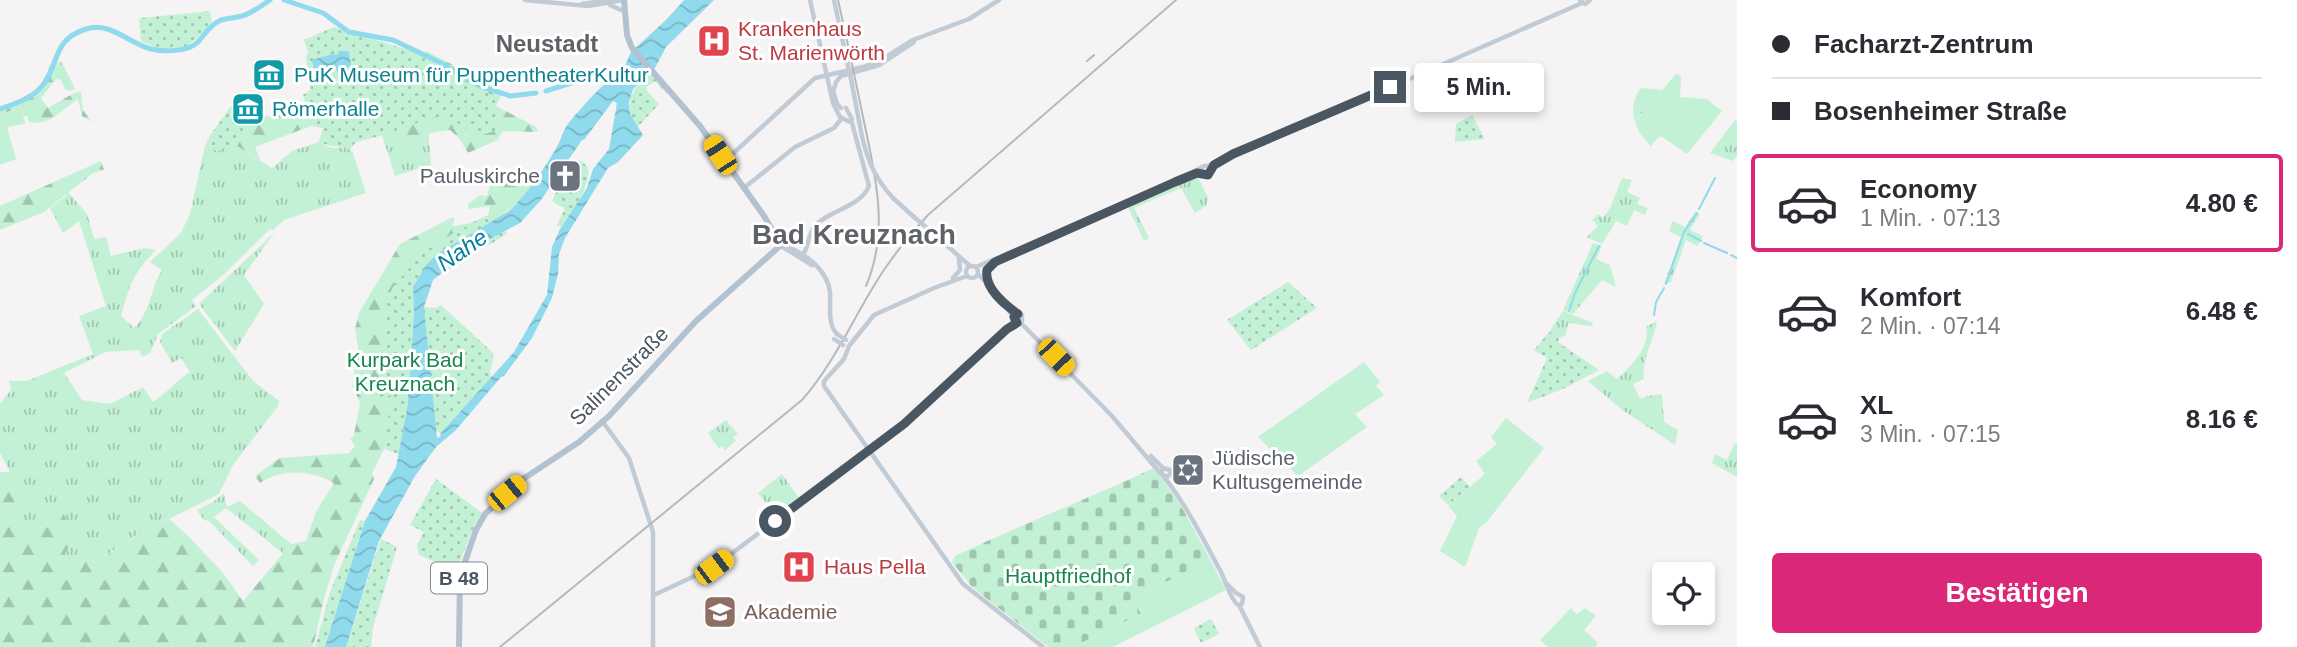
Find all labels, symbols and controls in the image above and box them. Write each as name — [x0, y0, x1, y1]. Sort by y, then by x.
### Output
place label: Krankenhaus St. Marienwörth — [738, 17, 885, 64]
hospital icon: Krankenhaus St. Marienwörth — [695, 22, 733, 60]
text: Facharzt-Zentrum — [1814, 29, 2034, 59]
district label: Neustadt — [496, 30, 598, 57]
museum icon: PuK Museum für PuppentheaterKultur — [250, 56, 288, 94]
callout: 5 Min. — [1414, 62, 1544, 112]
place label: PuK Museum für PuppentheaterKultur — [294, 63, 649, 86]
route end — [1374, 71, 1406, 103]
text: 5 Min. — [1446, 74, 1512, 100]
museum icon: Römerhalle — [229, 90, 267, 128]
text: Bosenheimer Straße — [1814, 96, 2067, 126]
place label: Römerhalle — [272, 97, 379, 120]
car — [700, 132, 741, 178]
church icon: Pauluskirche — [546, 157, 584, 195]
place label: Pauluskirche — [420, 164, 540, 187]
icon: car — [1776, 172, 1839, 235]
text: Economy — [1860, 174, 1977, 204]
text: 4.80 € — [2186, 188, 2258, 218]
text: 1 Min. · 07:13 — [1860, 205, 2001, 231]
district label: Bad Kreuznach — [752, 219, 956, 250]
water label: Nahe — [432, 224, 492, 276]
icon: car — [1776, 280, 1839, 343]
text: Komfort — [1860, 282, 1961, 312]
text: 6.48 € — [2186, 296, 2258, 326]
text: 2 Min. · 07:14 — [1860, 313, 2001, 339]
street label: Salinenstraße — [565, 322, 673, 430]
car — [1034, 335, 1079, 379]
park label: Kurpark Bad Kreuznach — [347, 348, 463, 395]
icon: car — [1776, 388, 1839, 451]
text: XL — [1860, 390, 1893, 420]
text: 8.16 € — [2186, 404, 2258, 434]
text: 3 Min. · 07:15 — [1860, 421, 2001, 447]
place label: Jüdische Kultusgemeinde — [1212, 446, 1363, 493]
synagogue icon: Jüdische Kultusgemeinde — [1169, 451, 1207, 489]
car — [485, 472, 530, 514]
route start — [759, 505, 791, 537]
car — [691, 546, 738, 588]
hospital icon: Haus Pella — [780, 548, 818, 586]
button: Bestätigen — [1772, 553, 2262, 633]
place label: Haus Pella — [824, 555, 926, 578]
road number: B 48 — [431, 562, 487, 594]
map controls — [1652, 562, 1715, 625]
button: locate — [1652, 562, 1715, 625]
park label: Hauptfriedhof — [1005, 564, 1131, 587]
school or university icon: Akademie — [701, 593, 739, 631]
place label: Akademie — [744, 600, 837, 623]

